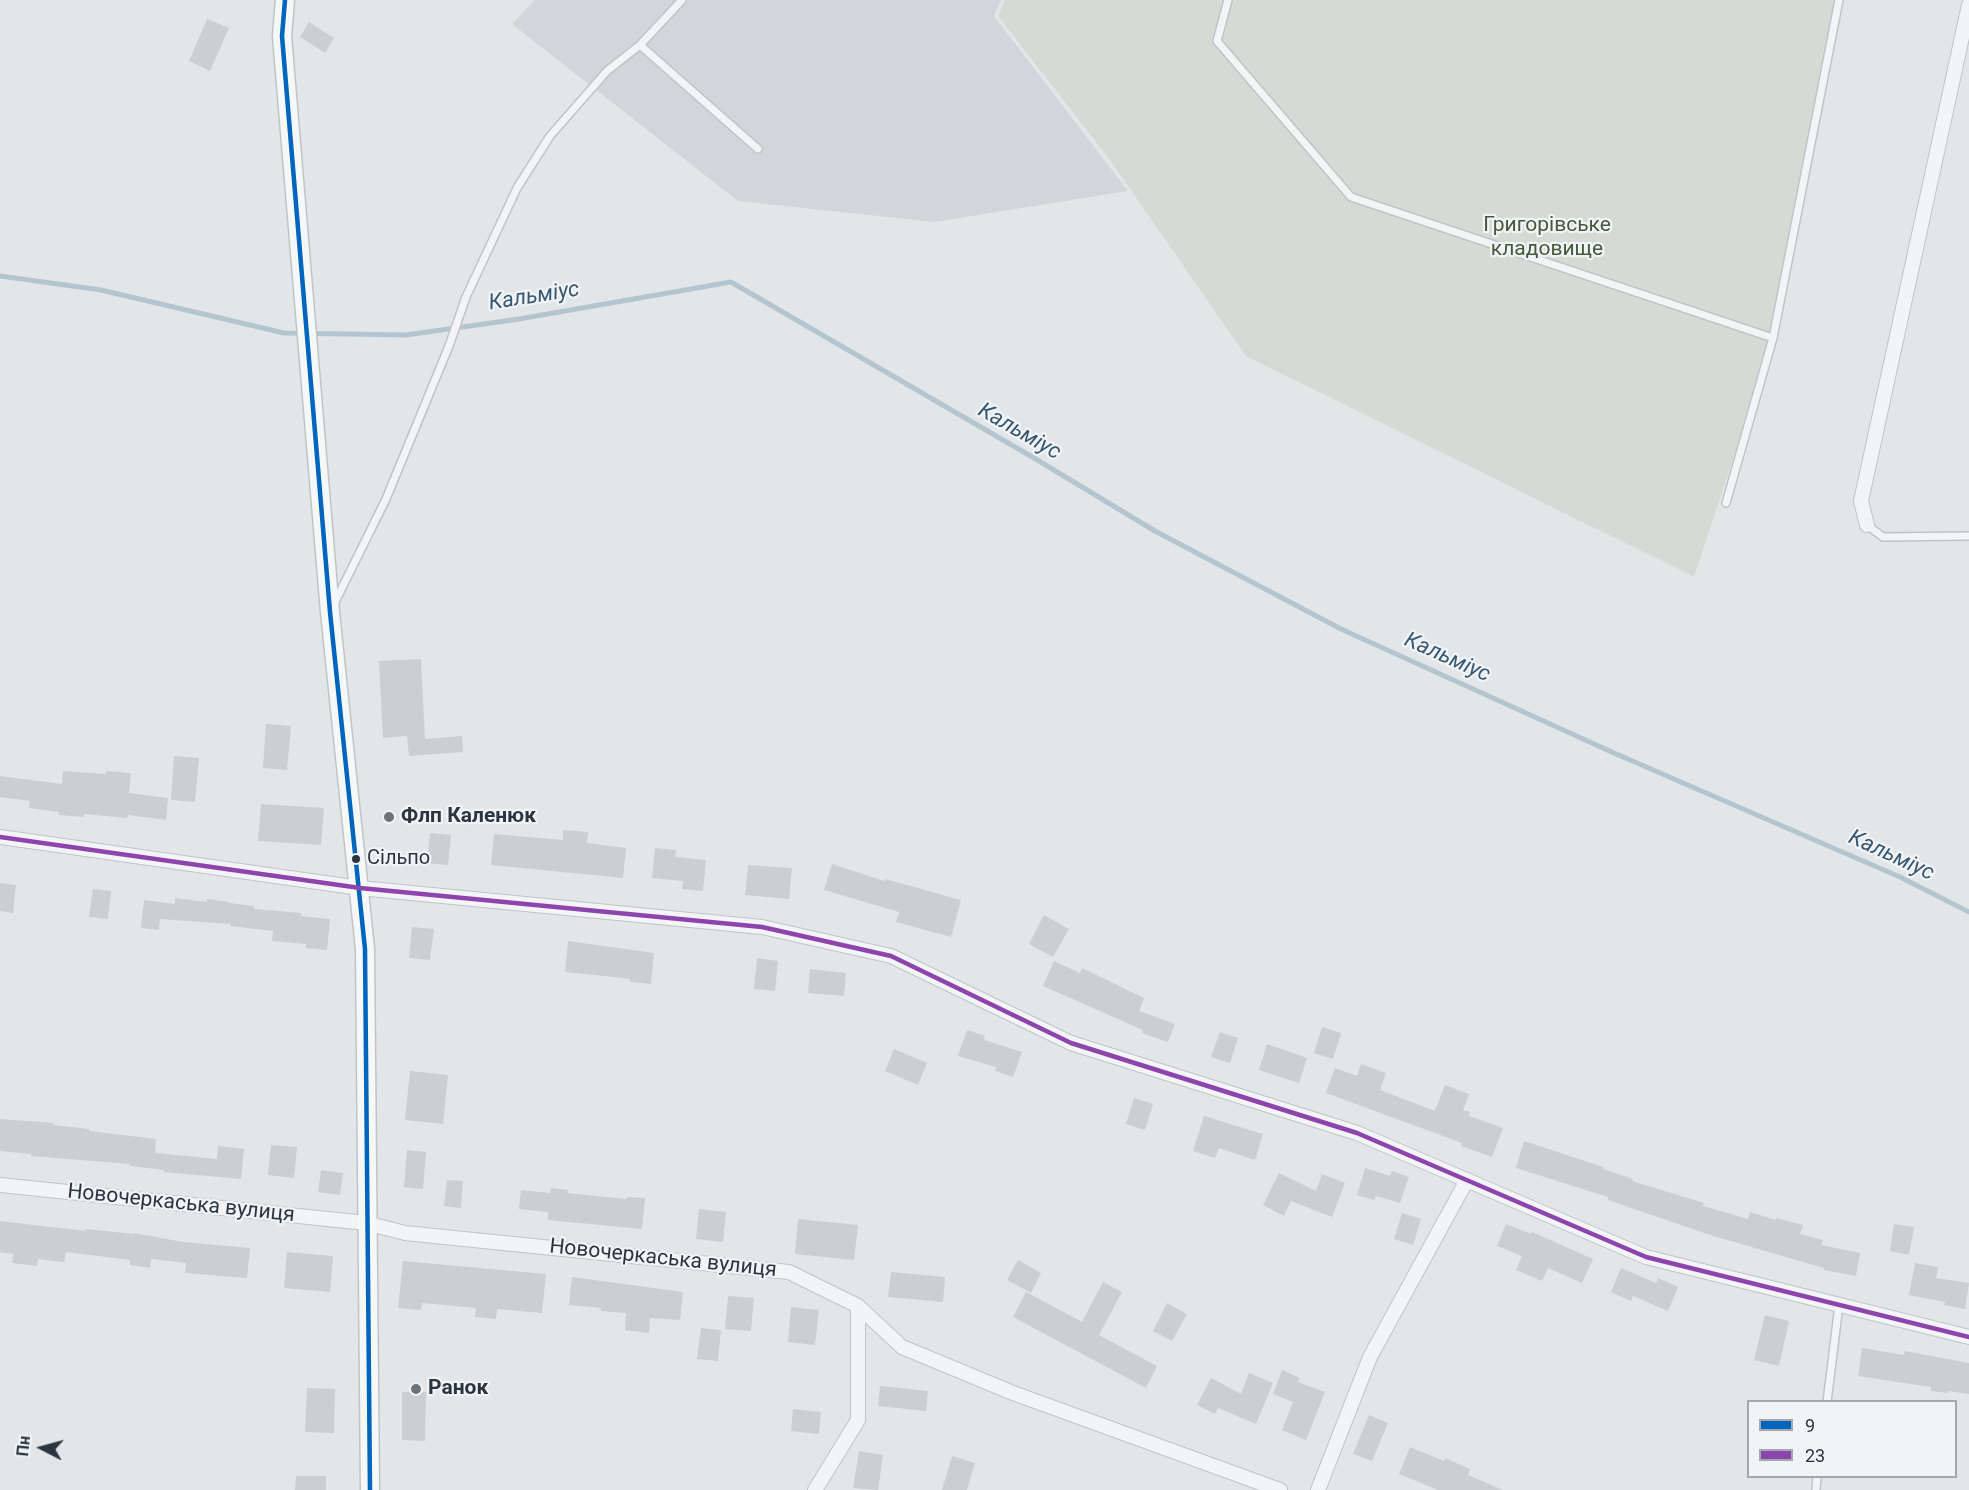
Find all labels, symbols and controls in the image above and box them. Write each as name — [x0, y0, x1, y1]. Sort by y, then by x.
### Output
park label: Григорівське кладовище — [1483, 213, 1611, 263]
water label: Кальміус — [487, 277, 581, 317]
water label: Кальміус — [973, 398, 1065, 466]
water label: Кальміус — [1400, 627, 1494, 689]
place label: Флп Каленюк — [401, 804, 536, 830]
marker: Флп Каленюк — [382, 810, 396, 824]
water label: Кальміус — [1844, 825, 1938, 887]
place label: Сільпо — [367, 847, 430, 871]
marker: Сільпо — [350, 853, 362, 865]
street label: Новочеркаська вулиця — [66, 1180, 296, 1228]
street label: Новочеркаська вулиця — [548, 1235, 778, 1283]
place label: Ранок — [428, 1376, 488, 1402]
marker: Ранок — [409, 1382, 423, 1396]
legend — [1747, 1400, 1957, 1478]
text: 9 — [1805, 1415, 1815, 1436]
north arrow — [12, 1418, 72, 1478]
text: Пн — [13, 1435, 34, 1457]
text: 23 — [1805, 1445, 1825, 1466]

